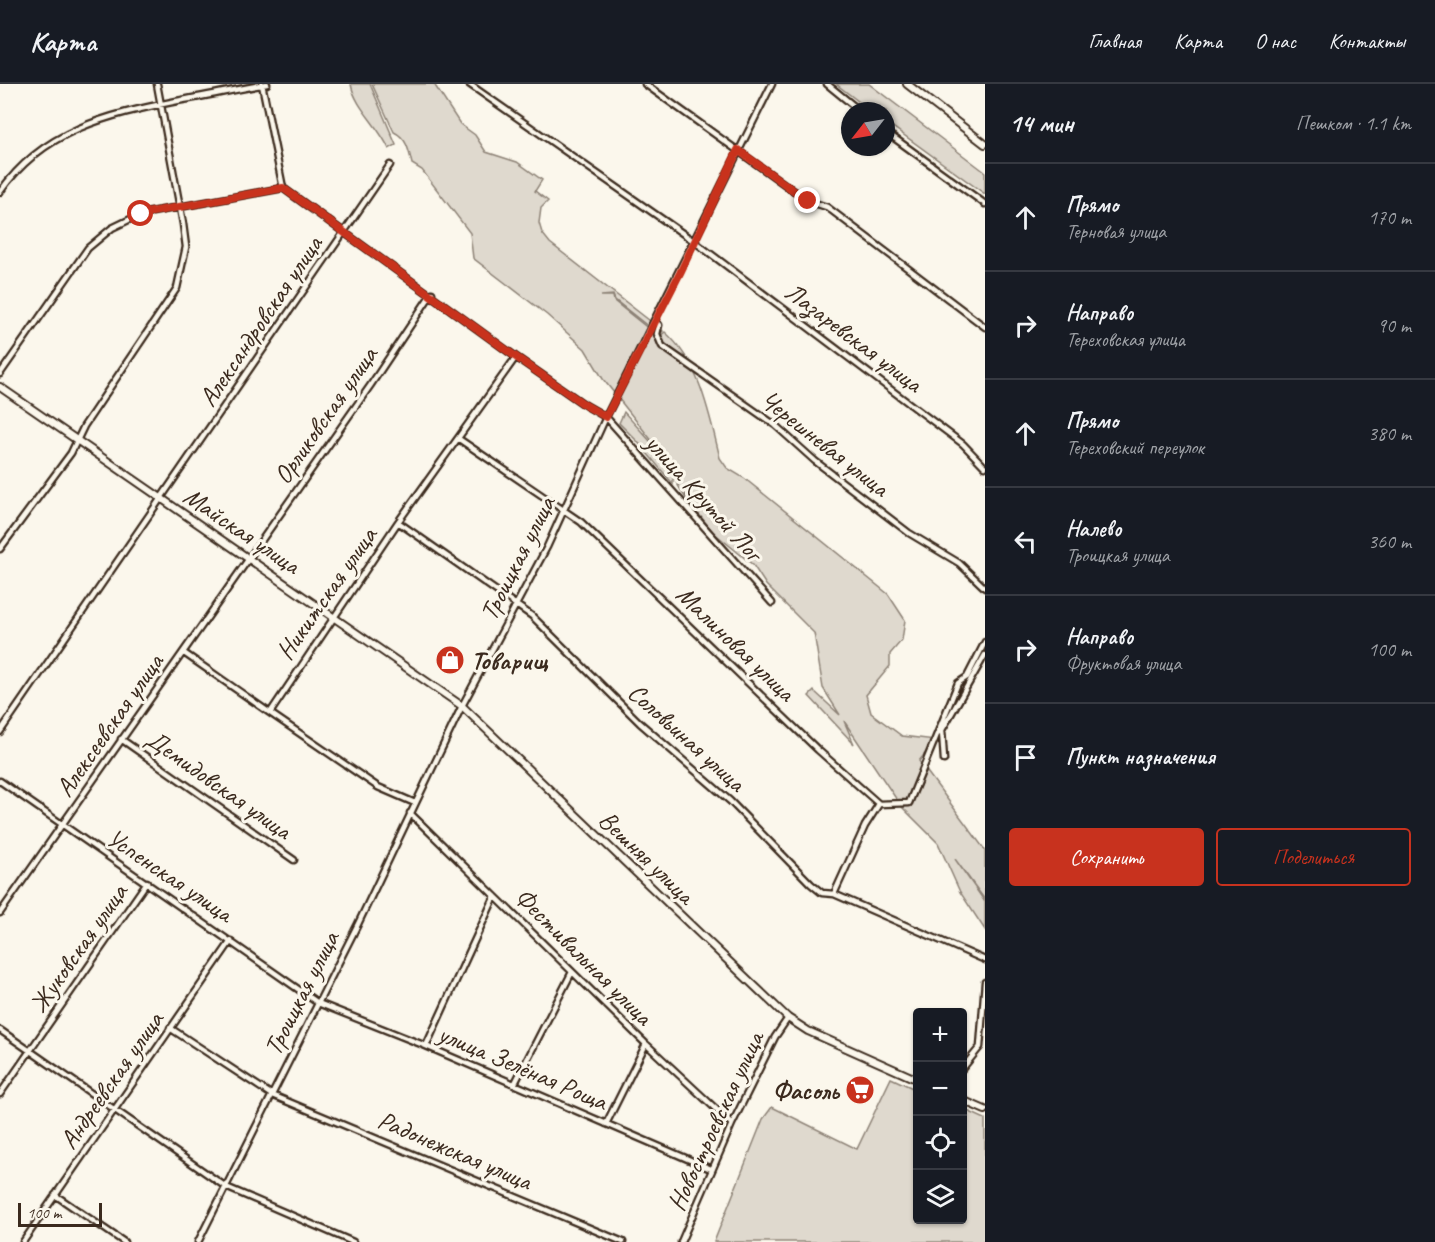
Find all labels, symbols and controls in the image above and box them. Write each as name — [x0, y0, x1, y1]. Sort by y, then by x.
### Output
text: Карта — [30, 24, 97, 59]
text: Главная — [1088, 28, 1141, 54]
text: Карта — [1174, 28, 1222, 54]
text: О нас — [1255, 28, 1296, 54]
text: Контакты — [1329, 28, 1405, 54]
north arrow — [841, 102, 895, 156]
text: 14 мин — [1009, 107, 1074, 140]
text: Пешком · 1.1 km — [1296, 111, 1411, 136]
route end — [794, 187, 820, 213]
text: Прямо — [1066, 191, 1118, 219]
route start — [127, 200, 153, 226]
icon: ahead — [1009, 201, 1042, 234]
text: 170 m — [1368, 205, 1411, 230]
text: Терновая улица — [1066, 219, 1166, 244]
street label: Александровская улица — [191, 228, 330, 413]
street label: Лазаревская улица — [778, 275, 930, 401]
text: Направо — [1066, 299, 1133, 327]
icon: right — [1009, 309, 1042, 342]
text: 90 m — [1377, 313, 1411, 338]
text: Тереховская улица — [1066, 327, 1185, 352]
street label: Орликовская улица — [266, 339, 386, 490]
street label: Черешневая улица — [754, 383, 897, 505]
text: Прямо — [1066, 407, 1118, 435]
icon: ahead — [1009, 417, 1042, 450]
text: 380 m — [1368, 421, 1411, 446]
street label: улица Крутой Лог — [637, 425, 772, 570]
text: Тереховский переулок — [1066, 435, 1204, 460]
street label: Майская улица — [177, 479, 308, 582]
street label: Троицкая улица — [472, 489, 563, 626]
text: Налево — [1066, 515, 1122, 543]
street label: Никитская улица — [269, 519, 385, 666]
icon: left — [1009, 525, 1042, 558]
text: 360 m — [1368, 529, 1411, 554]
text: Троицкая улица — [1066, 543, 1169, 568]
street label: Малиновая улица — [669, 578, 803, 709]
text: Направо — [1066, 623, 1133, 651]
icon: right — [1009, 633, 1042, 666]
text: 100 m — [1368, 637, 1411, 662]
shop icon: Товарищ — [434, 644, 466, 676]
place label: Товарищ — [471, 644, 549, 677]
street label: Алексеевская улица — [48, 646, 172, 803]
text: Фруктовая улица — [1066, 651, 1181, 676]
street label: Соловьиная улица — [621, 676, 754, 800]
street label: Демидовская улица — [140, 722, 299, 848]
icon: arrive — [1009, 741, 1042, 774]
text: Пункт назначения — [1066, 743, 1215, 771]
street label: Вешняя улица — [592, 804, 703, 913]
street label: Успенская улица — [100, 821, 241, 931]
button: Сохранить — [1009, 828, 1204, 886]
button: Поделиться — [1216, 828, 1411, 886]
street label: Жуковская улица — [22, 876, 136, 1019]
street label: Фестивальная улица — [508, 881, 661, 1033]
street label: Троицкая улица — [256, 924, 347, 1061]
street label: Андреевская улица — [52, 1004, 172, 1155]
map controls — [913, 1008, 967, 1224]
button: + — [913, 1008, 967, 1062]
street label: улица Зелёная Роща — [431, 1016, 614, 1119]
street label: Новостроевская улица — [660, 1024, 772, 1216]
button: − — [913, 1062, 967, 1116]
place label: Фасоль — [773, 1074, 841, 1107]
supermarket icon: Фасоль — [844, 1074, 876, 1106]
street label: Радонежская улица — [373, 1103, 538, 1198]
button: locate — [913, 1116, 967, 1170]
button: layers — [913, 1170, 967, 1224]
scale bar — [18, 1200, 102, 1228]
text: 100 m — [27, 1203, 61, 1223]

